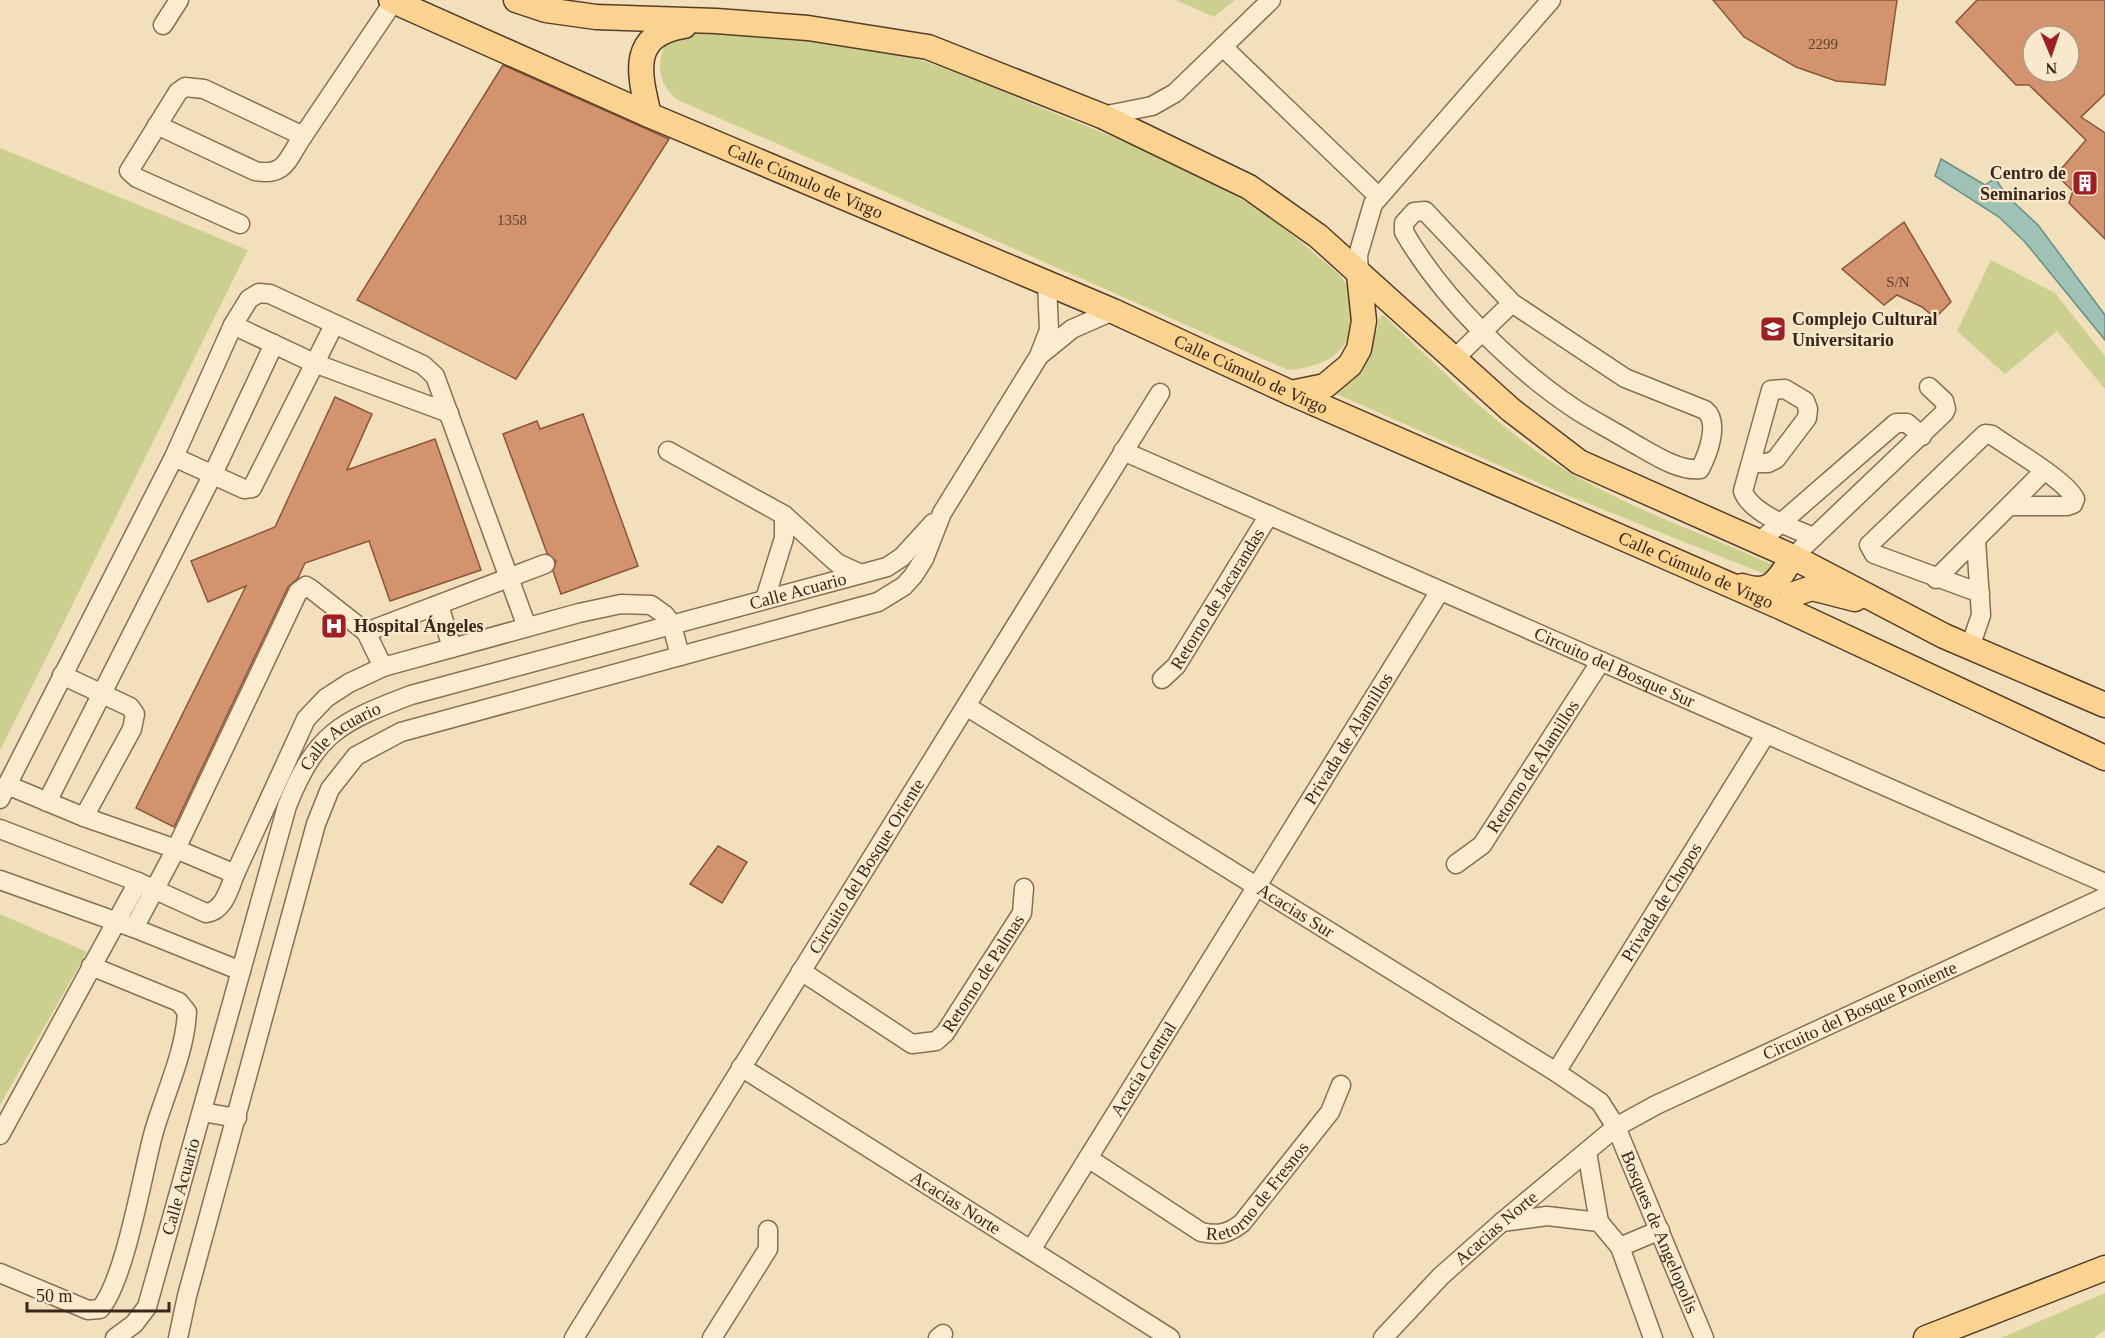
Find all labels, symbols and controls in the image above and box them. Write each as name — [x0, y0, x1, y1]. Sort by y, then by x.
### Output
north arrow — [2021, 24, 2081, 84]
house number: 2299 — [1808, 36, 1838, 52]
text: N — [2045, 60, 2058, 77]
street label: Calle Cúmulo de Virgo — [724, 139, 886, 223]
place label: Centro de Seminarios — [1980, 163, 2066, 204]
building icon: Centro de Seminarios — [2070, 168, 2100, 198]
house number: 1358 — [497, 212, 527, 228]
house number: S/N — [1886, 274, 1910, 290]
place label: Complejo Cultural Universitario — [1792, 309, 1938, 350]
school or university icon: Complejo Cultural Universitario — [1758, 314, 1788, 344]
street label: Calle Cúmulo de Virgo — [1171, 331, 1331, 418]
street label: Retorno de Jacarandas — [1166, 525, 1268, 673]
street label: Calle Cúmulo de Virgo — [1615, 527, 1776, 613]
street label: Calle Acuario — [747, 568, 849, 614]
hospital icon: Hospital Ángeles — [319, 611, 349, 641]
place label: Hospital Ángeles — [354, 615, 484, 636]
street label: Circuito del Bosque Sur — [1531, 623, 1698, 711]
street label: Privada de Alamillos — [1300, 669, 1397, 808]
street label: Retorno de Alamillos — [1483, 696, 1583, 836]
street label: Calle Acuario — [296, 698, 384, 774]
street label: Circuito del Bosque Oriente — [805, 775, 928, 958]
street label: Privada de Chopos — [1617, 839, 1706, 965]
street label: Acacias Sur — [1254, 879, 1338, 942]
street label: Retorno de Palmas — [938, 911, 1028, 1036]
street label: Circuito del Bosque Poniente — [1760, 957, 1960, 1064]
street label: Acacia Central — [1106, 1018, 1180, 1120]
street label: Calle Acuario — [158, 1136, 204, 1237]
street label: Retorno de Fresnos — [1205, 1138, 1313, 1244]
street label: Bosques de Angelopolis — [1617, 1148, 1703, 1316]
street label: Acacias Norte — [907, 1167, 1004, 1238]
street label: Acacias Norte — [1451, 1187, 1541, 1269]
scale bar — [27, 1275, 170, 1313]
text: 50 m — [36, 1286, 73, 1306]

